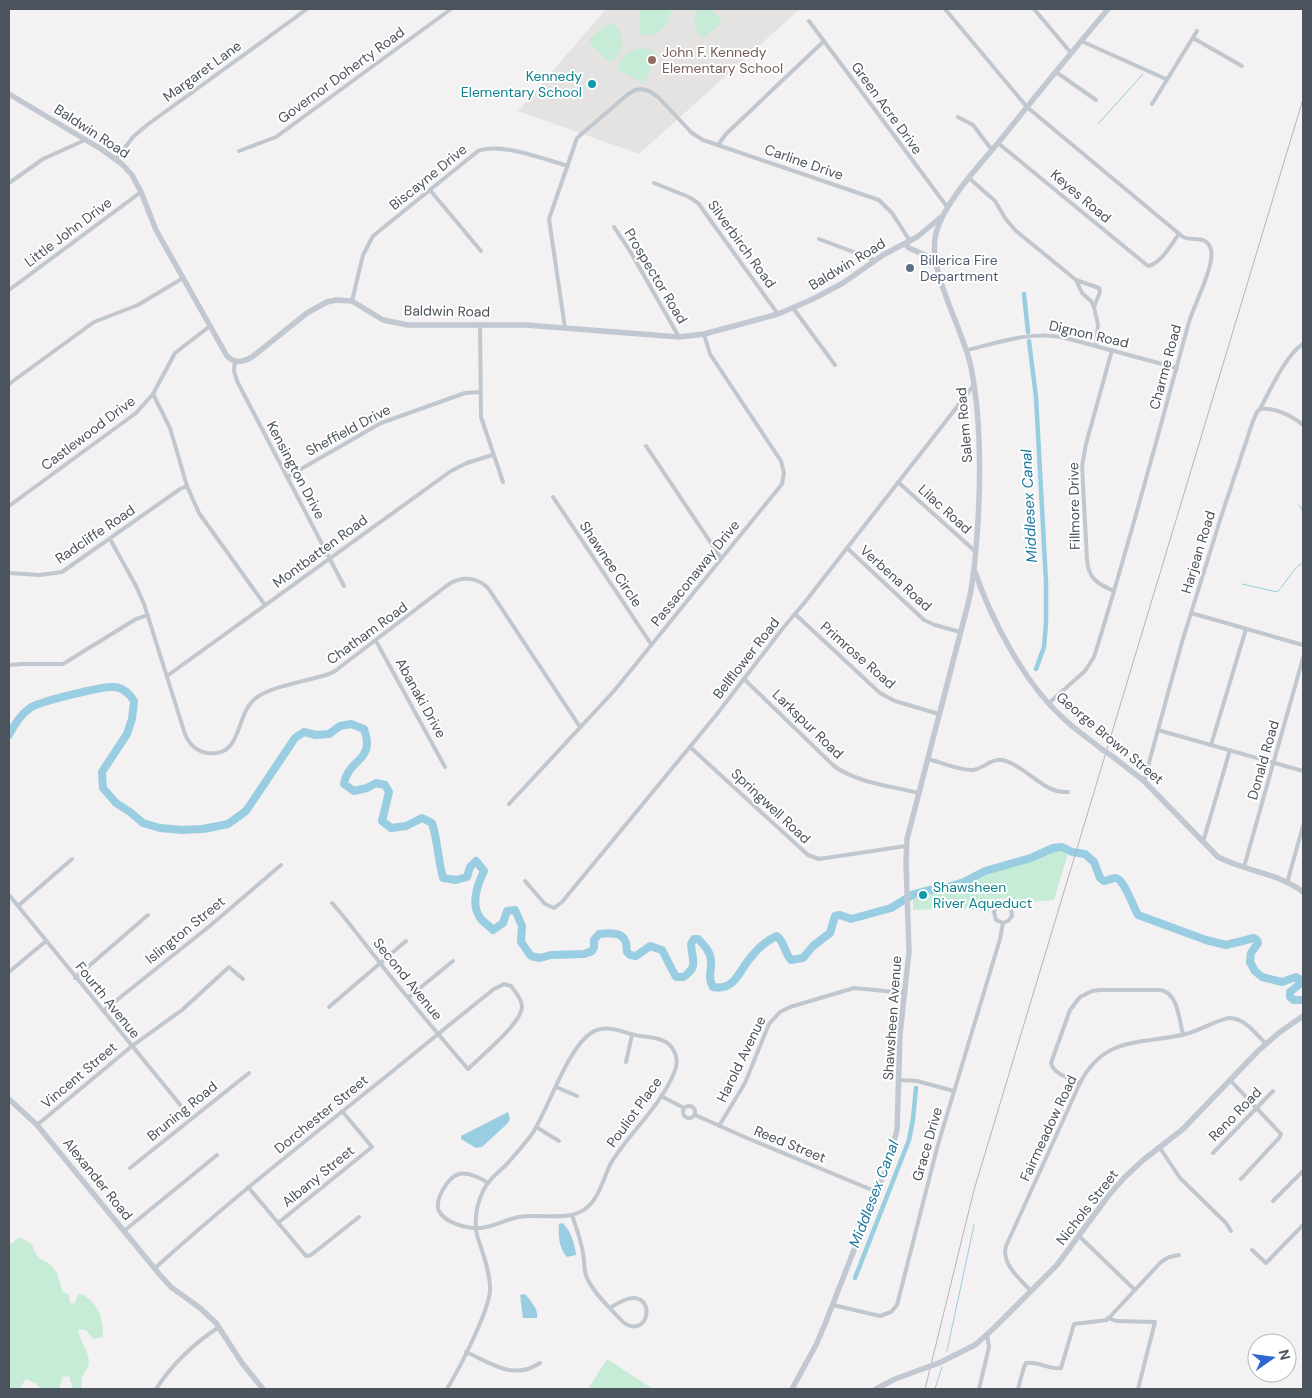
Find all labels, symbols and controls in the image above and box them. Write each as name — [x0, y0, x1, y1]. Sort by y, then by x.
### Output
street label: Governor Doherty Road — [274, 23, 408, 127]
street label: Margaret Lane — [159, 36, 245, 106]
place label: John F. Kennedy Elementary School — [662, 43, 783, 77]
marker: John F. Kennedy Elementary School — [646, 54, 658, 66]
street label: Green Acre Drive — [847, 58, 927, 158]
place label: Kennedy Elementary School — [461, 67, 582, 101]
marker: Kennedy Elementary School — [586, 78, 598, 90]
street label: Baldwin Road — [51, 100, 133, 162]
street label: Biscayne Drive — [385, 140, 471, 214]
street label: Carline Drive — [762, 140, 846, 184]
street label: Keyes Road — [1047, 165, 1115, 227]
street label: Little John Drive — [21, 193, 115, 271]
street label: Silverbirch Road — [704, 197, 780, 291]
street label: Prospector Road — [620, 225, 692, 327]
street label: Baldwin Road — [805, 234, 889, 294]
place label: Billerica Fire Department — [920, 251, 999, 285]
marker: Billerica Fire Department — [904, 262, 916, 274]
street label: Baldwin Road — [404, 301, 490, 321]
street label: Dignon Road — [1047, 316, 1131, 352]
street label: Charme Road — [1145, 322, 1185, 412]
street label: Salem Road — [952, 387, 976, 463]
street label: Castlewood Drive — [37, 392, 139, 474]
street label: Sheffield Drive — [302, 400, 394, 460]
street label: Kensington Drive — [263, 418, 329, 522]
water label: Middlesex Canal — [1016, 448, 1042, 563]
street label: Fillmore Drive — [1064, 462, 1084, 550]
street label: Lilac Road — [915, 480, 975, 538]
street label: Radcliffe Road — [52, 501, 138, 567]
street label: Harjean Road — [1177, 508, 1219, 596]
street label: Montbatten Road — [269, 511, 371, 591]
street label: Passaconaway Drive — [647, 516, 743, 630]
street label: Shawnee Circle — [576, 518, 646, 610]
street label: Verbena Road — [856, 541, 936, 615]
street label: Chatham Road — [323, 598, 411, 668]
street label: Bellflower Road — [709, 614, 783, 702]
street label: Primrose Road — [817, 617, 899, 693]
street label: Abanaki Drive — [392, 655, 450, 741]
street label: Larkspur Road — [769, 686, 847, 762]
street label: George Brown Street — [1053, 688, 1167, 788]
street label: Donald Road — [1243, 718, 1283, 802]
street label: Springwell Road — [727, 765, 815, 847]
place label: Shawsheen River Aqueduct — [933, 878, 1032, 912]
marker: Shawsheen River Aqueduct — [917, 889, 929, 901]
street label: Islington Street — [141, 892, 229, 968]
street label: Second Avenue — [369, 934, 447, 1024]
street label: Shawsheen Avenue — [879, 955, 905, 1081]
street label: Fourth Avenue — [72, 958, 144, 1042]
street label: Harold Avenue — [712, 1013, 770, 1105]
street label: Vincent Street — [37, 1038, 121, 1112]
street label: Dorchester Street — [270, 1071, 372, 1157]
street label: Fairmeadow Road — [1016, 1072, 1080, 1184]
street label: Pouliot Place — [602, 1073, 666, 1151]
street label: Bruning Road — [143, 1077, 221, 1145]
street label: Reno Road — [1205, 1083, 1265, 1145]
street label: Grace Drive — [908, 1105, 946, 1183]
street label: Reed Street — [751, 1121, 829, 1167]
street label: Alexander Road — [59, 1134, 137, 1224]
water label: Middlesex Canal — [844, 1137, 904, 1251]
street label: Albany Street — [278, 1141, 358, 1211]
street label: Nichols Street — [1052, 1166, 1122, 1248]
north arrow — [1247, 1333, 1297, 1383]
text: N — [1275, 1348, 1295, 1362]

